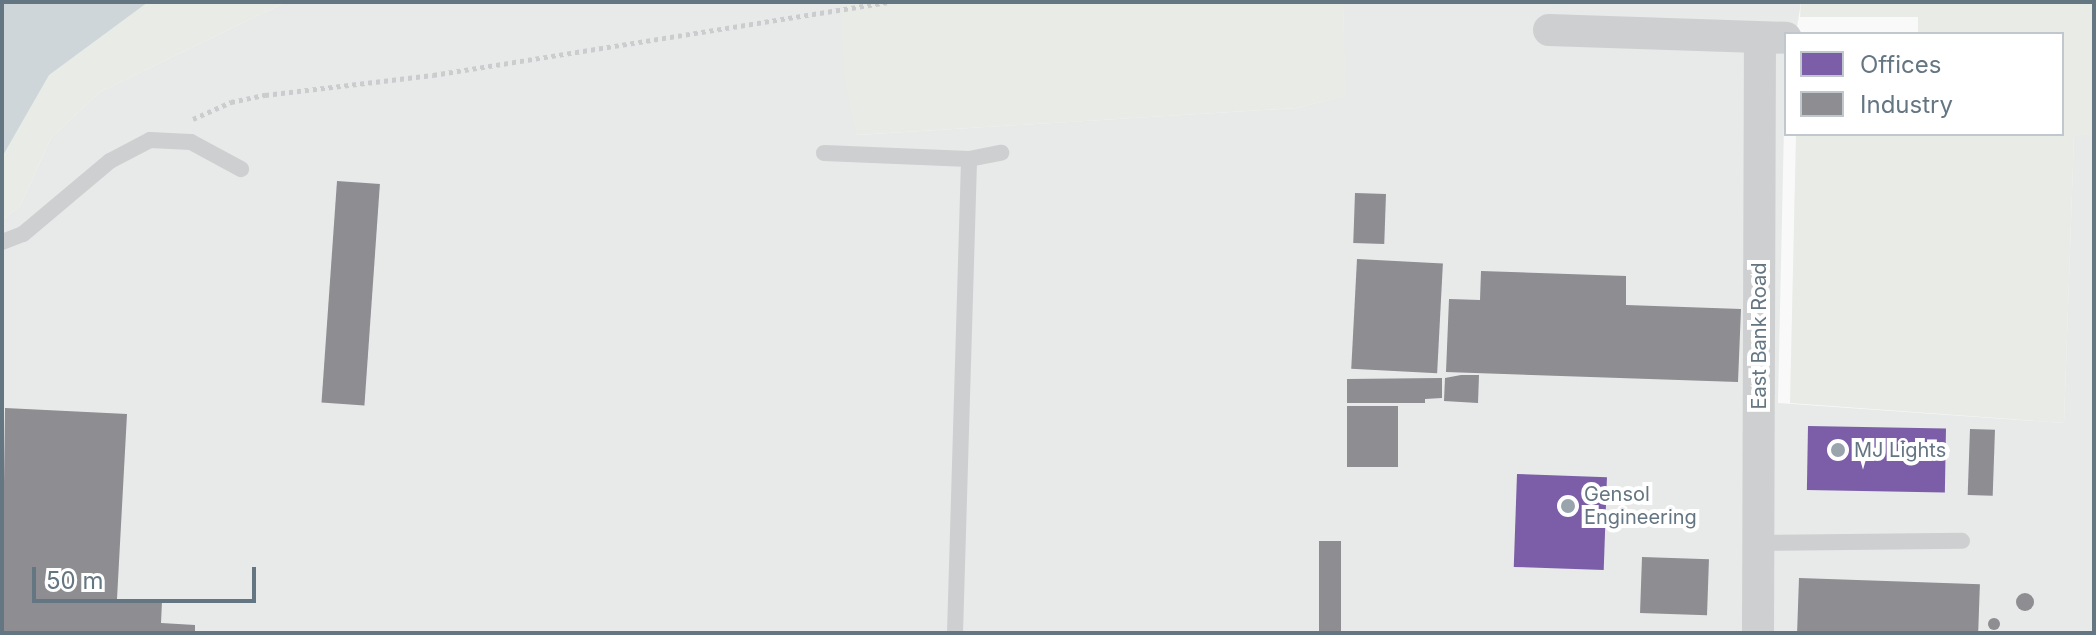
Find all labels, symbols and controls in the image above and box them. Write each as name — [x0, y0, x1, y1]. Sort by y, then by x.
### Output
legend — [1784, 32, 2064, 136]
text: Offices — [1860, 50, 1941, 79]
text: Industry — [1860, 90, 1953, 119]
street label: East Bank Road — [1747, 263, 1771, 409]
place label: MJ Lights — [1854, 438, 1946, 462]
marker: MJ Lights — [1829, 441, 1847, 459]
place label: Gensol Engineering — [1584, 482, 1697, 529]
marker: Gensol Engineering — [1559, 497, 1577, 515]
scale bar — [36, 551, 260, 601]
text: 50 m — [46, 566, 104, 595]

